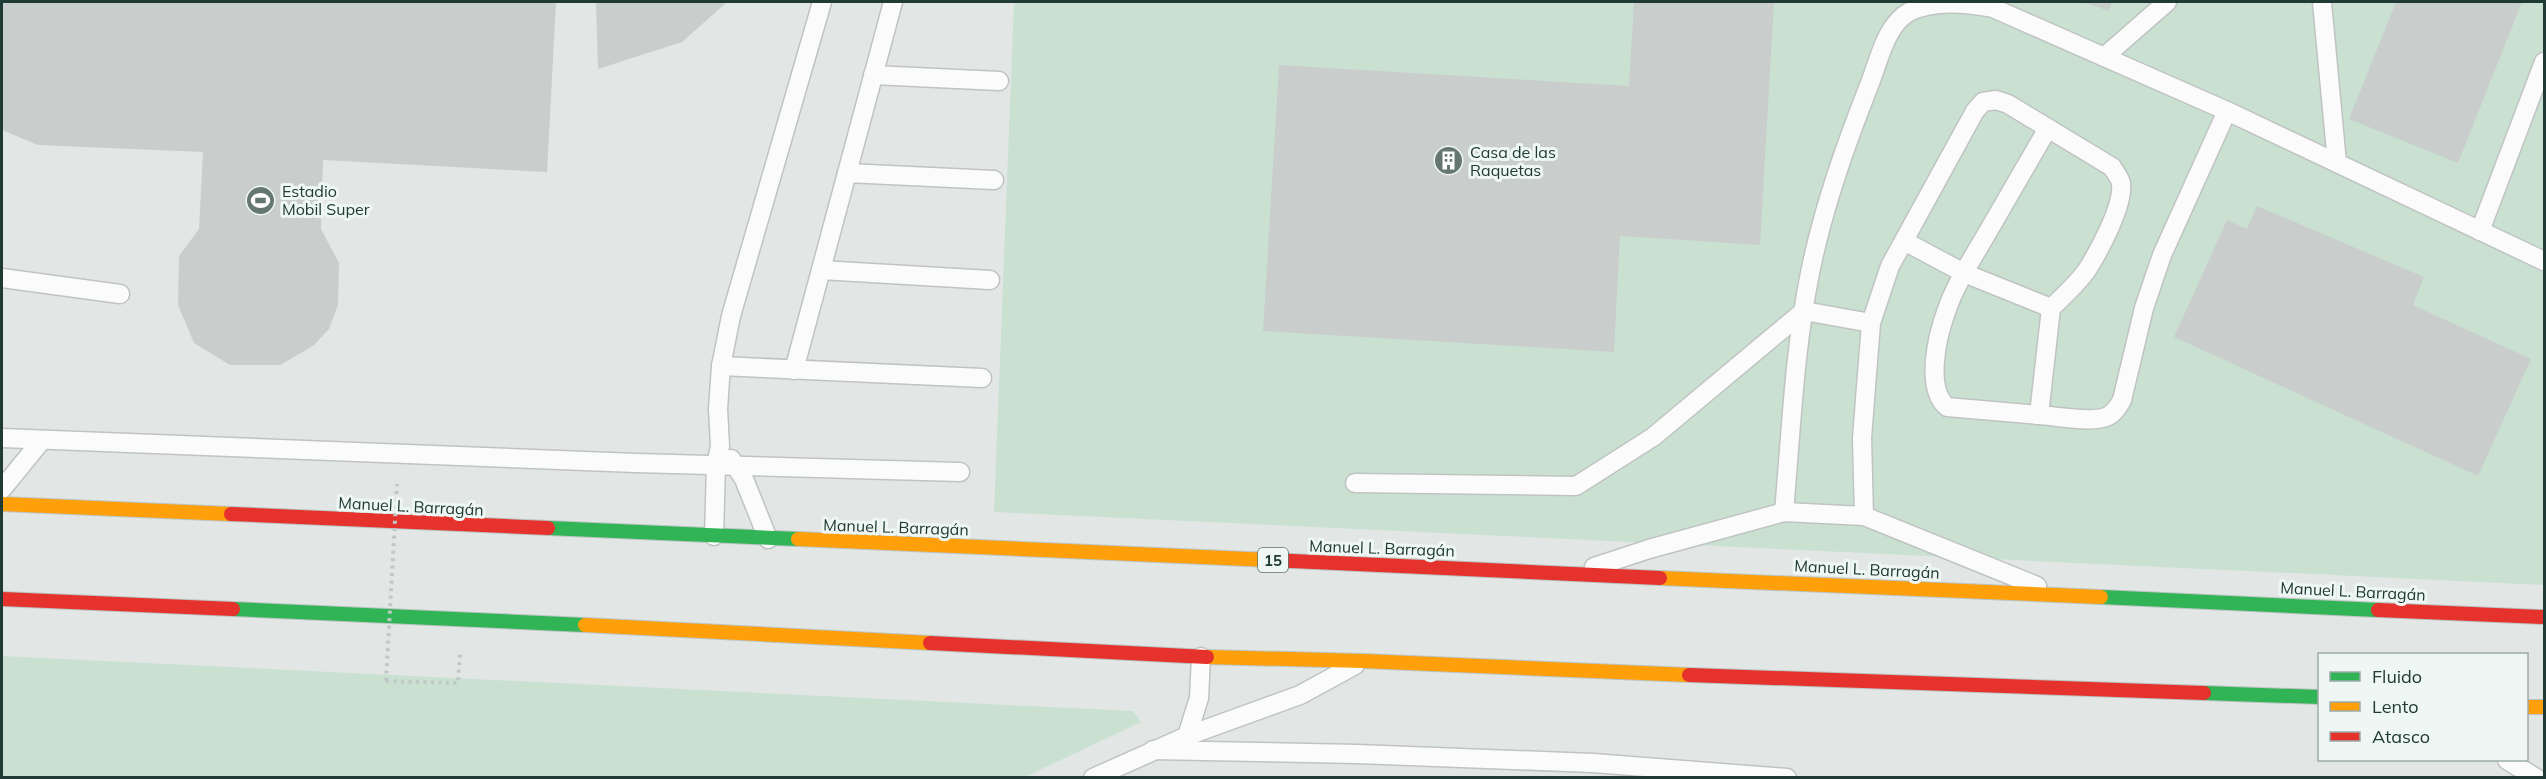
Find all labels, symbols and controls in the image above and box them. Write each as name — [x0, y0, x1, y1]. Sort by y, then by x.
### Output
place label: Casa de las Raquetas — [1470, 142, 1556, 180]
building icon: Casa de las Raquetas — [1433, 145, 1465, 177]
place label: Estadio Mobil Super — [282, 181, 370, 219]
sports icon: Estadio Mobil Super — [245, 184, 277, 216]
street label: Manuel L. Barragán — [338, 492, 484, 520]
street label: Manuel L. Barragán — [823, 514, 969, 540]
street label: Manuel L. Barragán — [1309, 535, 1455, 561]
road number: 15 — [1258, 548, 1288, 572]
street label: Manuel L. Barragán — [1794, 555, 1940, 583]
street label: Manuel L. Barragán — [2280, 577, 2426, 605]
legend — [2318, 653, 2528, 761]
text: Fluido — [2372, 665, 2422, 688]
text: Lento — [2372, 695, 2419, 718]
text: Atasco — [2372, 725, 2430, 748]

